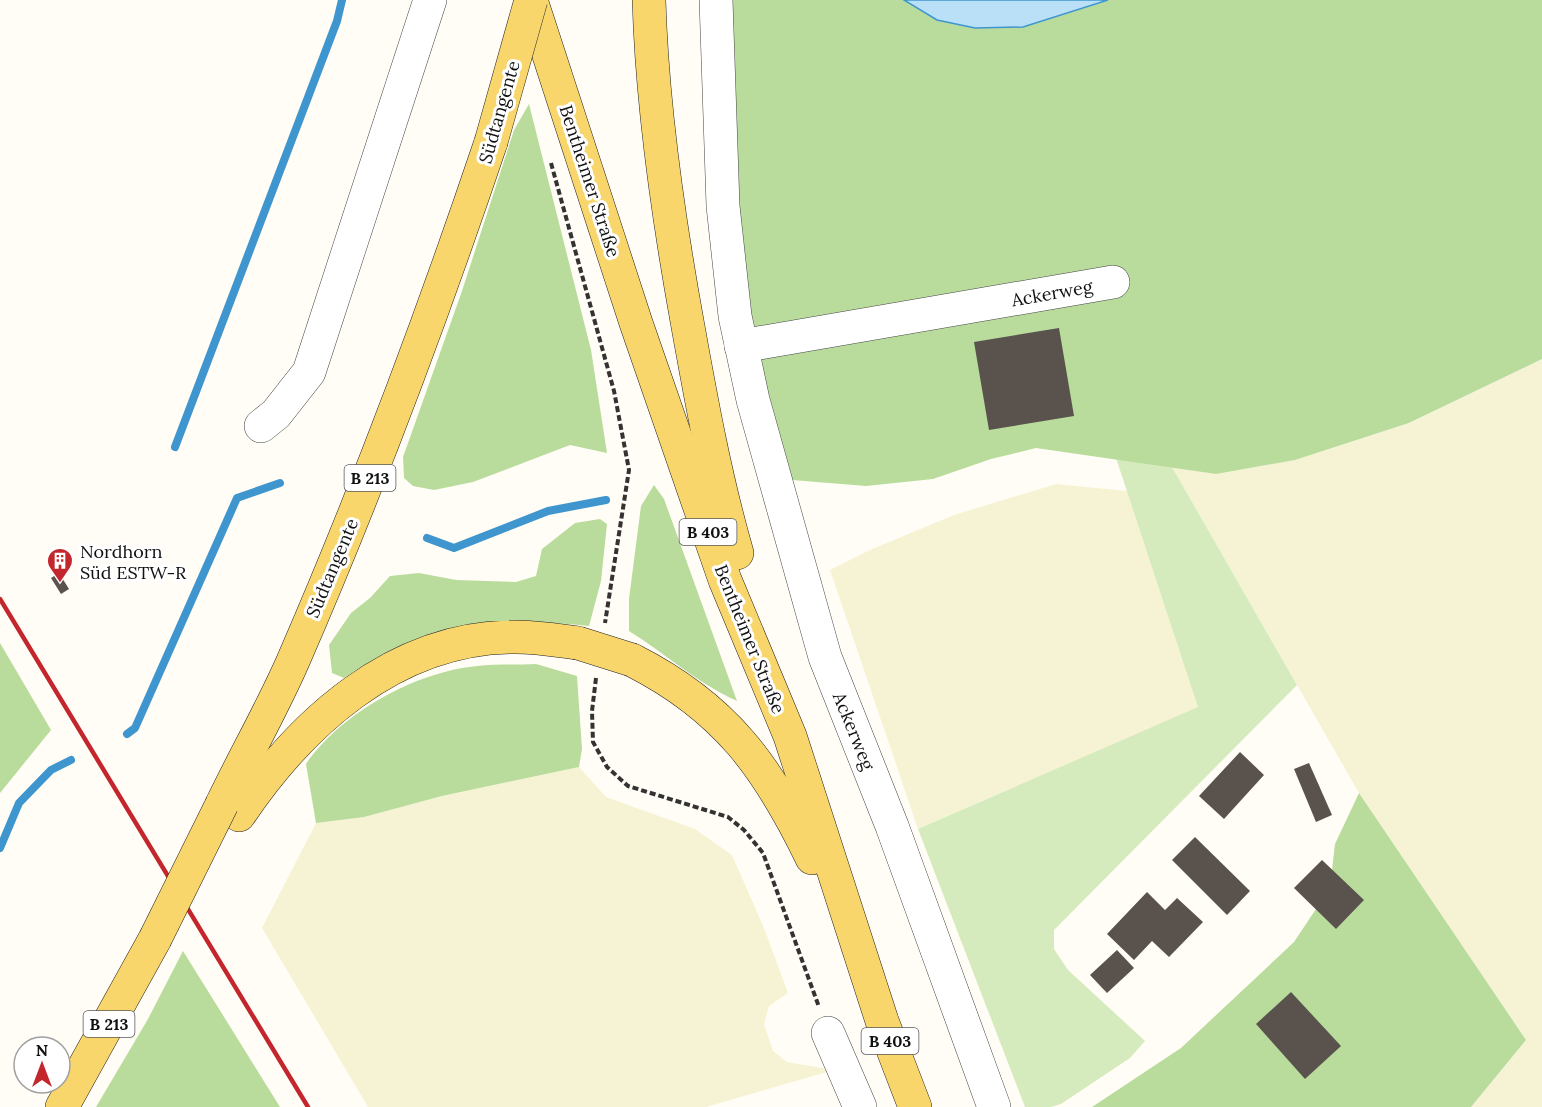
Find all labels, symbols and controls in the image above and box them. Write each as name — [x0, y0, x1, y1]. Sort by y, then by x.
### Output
street label: Südtangente — [473, 58, 525, 166]
street label: Bentheimer Straße — [555, 102, 626, 260]
street label: Ackerweg — [1009, 274, 1095, 312]
road number: B 213 — [344, 465, 395, 491]
street label: Südtangente — [301, 515, 363, 621]
road number: B 403 — [680, 519, 736, 545]
place label: Nordhorn Süd ESTW-R — [80, 540, 187, 584]
building icon: Nordhorn Süd ESTW-R — [45, 546, 75, 584]
street label: Bentheimer Straße — [710, 561, 790, 717]
street label: Ackerweg — [828, 688, 880, 774]
road number: B 213 — [84, 1011, 134, 1037]
road number: B 403 — [862, 1028, 918, 1054]
north arrow — [12, 1035, 72, 1095]
text: N — [36, 1040, 48, 1060]

